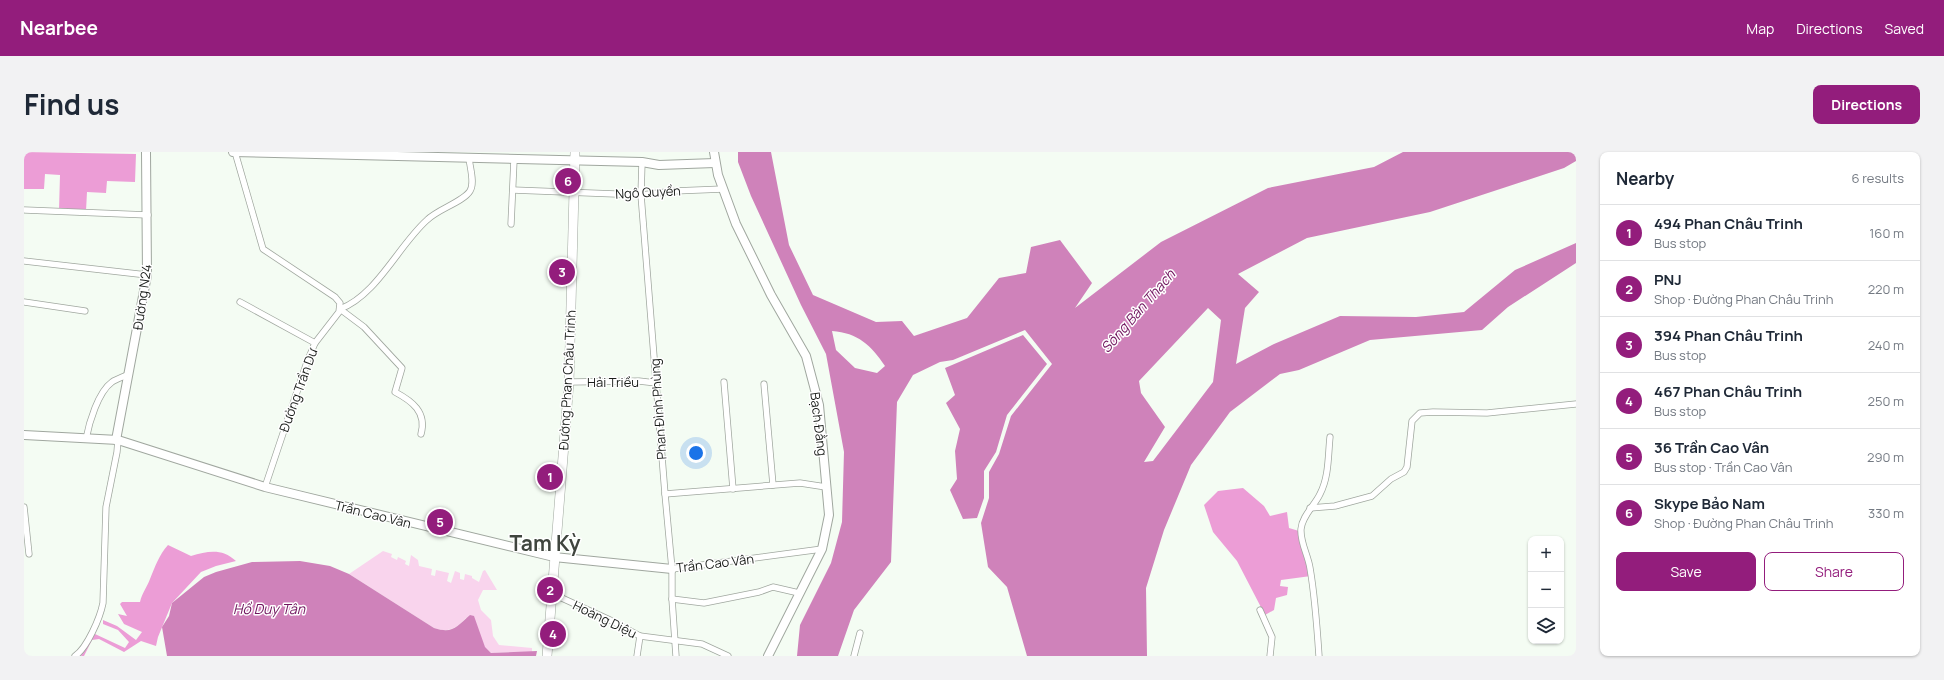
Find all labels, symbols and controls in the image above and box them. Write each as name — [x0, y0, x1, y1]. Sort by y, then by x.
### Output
text: Nearbee — [20, 15, 98, 41]
text: Map — [1746, 19, 1774, 38]
text: Directions — [1796, 19, 1863, 38]
text: Saved — [1885, 19, 1924, 38]
text: Find us — [24, 85, 119, 123]
button: Directions — [1813, 85, 1920, 124]
pin: 6 — [555, 166, 581, 196]
text: Nearby — [1616, 167, 1674, 190]
text: 6 results — [1852, 169, 1904, 187]
street label: Ngô Quyền — [615, 181, 681, 203]
text: 494 Phan Châu Trinh — [1654, 213, 1803, 234]
text: 1 — [1626, 224, 1632, 242]
text: 160 m — [1869, 224, 1904, 242]
text: Bus stop — [1654, 234, 1706, 252]
pin: 3 — [549, 257, 575, 287]
street label: Đường N24 — [128, 263, 156, 331]
water label: Sông Bàn Thạch — [1096, 265, 1179, 356]
text: PNJ — [1654, 269, 1682, 290]
text: 2 — [1625, 280, 1633, 298]
text: 220 m — [1868, 280, 1904, 298]
text: Shop · Đường Phan Châu Trinh — [1654, 290, 1834, 308]
street label: Đường Phan Châu Trinh — [554, 309, 580, 451]
text: 394 Phan Châu Trinh — [1654, 325, 1803, 346]
text: 3 — [1625, 336, 1633, 354]
text: 240 m — [1868, 336, 1904, 354]
street label: Đường Trần Dư — [275, 344, 322, 434]
text: Bus stop — [1654, 346, 1706, 364]
street label: Phan Đình Phùng — [645, 358, 671, 460]
street label: Hải Triều — [587, 373, 639, 391]
text: 467 Phan Châu Trinh — [1654, 381, 1802, 402]
street label: Bạch Đằng — [806, 391, 832, 457]
text: 4 — [1625, 392, 1633, 410]
text: 250 m — [1868, 392, 1904, 410]
text: Bus stop — [1654, 402, 1706, 420]
text: 36 Trần Cao Vân — [1654, 437, 1769, 458]
your location — [686, 443, 706, 463]
text: 5 — [1625, 448, 1633, 466]
text: 290 m — [1867, 448, 1904, 466]
text: Bus stop · Trần Cao Vân — [1654, 458, 1793, 476]
pin: 1 — [537, 462, 563, 492]
text: Skype Bảo Nam — [1654, 493, 1765, 514]
street label: Trần Cao Vân — [333, 496, 413, 532]
text: 6 — [1625, 504, 1633, 522]
text: 330 m — [1868, 504, 1904, 522]
pin: 5 — [427, 507, 453, 537]
text: Shop · Đường Phan Châu Trinh — [1654, 514, 1834, 532]
district label: Tam Kỳ — [510, 529, 581, 557]
map controls — [1528, 536, 1564, 644]
button: + — [1528, 536, 1564, 572]
street label: Trần Cao Vân — [675, 549, 755, 577]
button: Save — [1616, 552, 1756, 591]
button: Share — [1764, 552, 1904, 591]
button: − — [1528, 572, 1564, 608]
pin: 2 — [537, 575, 563, 605]
street label: Hoàng Diệu — [570, 596, 640, 642]
water label: Hồ Duy Tân — [233, 599, 306, 618]
button: layers — [1528, 608, 1564, 644]
pin: 4 — [540, 619, 566, 649]

